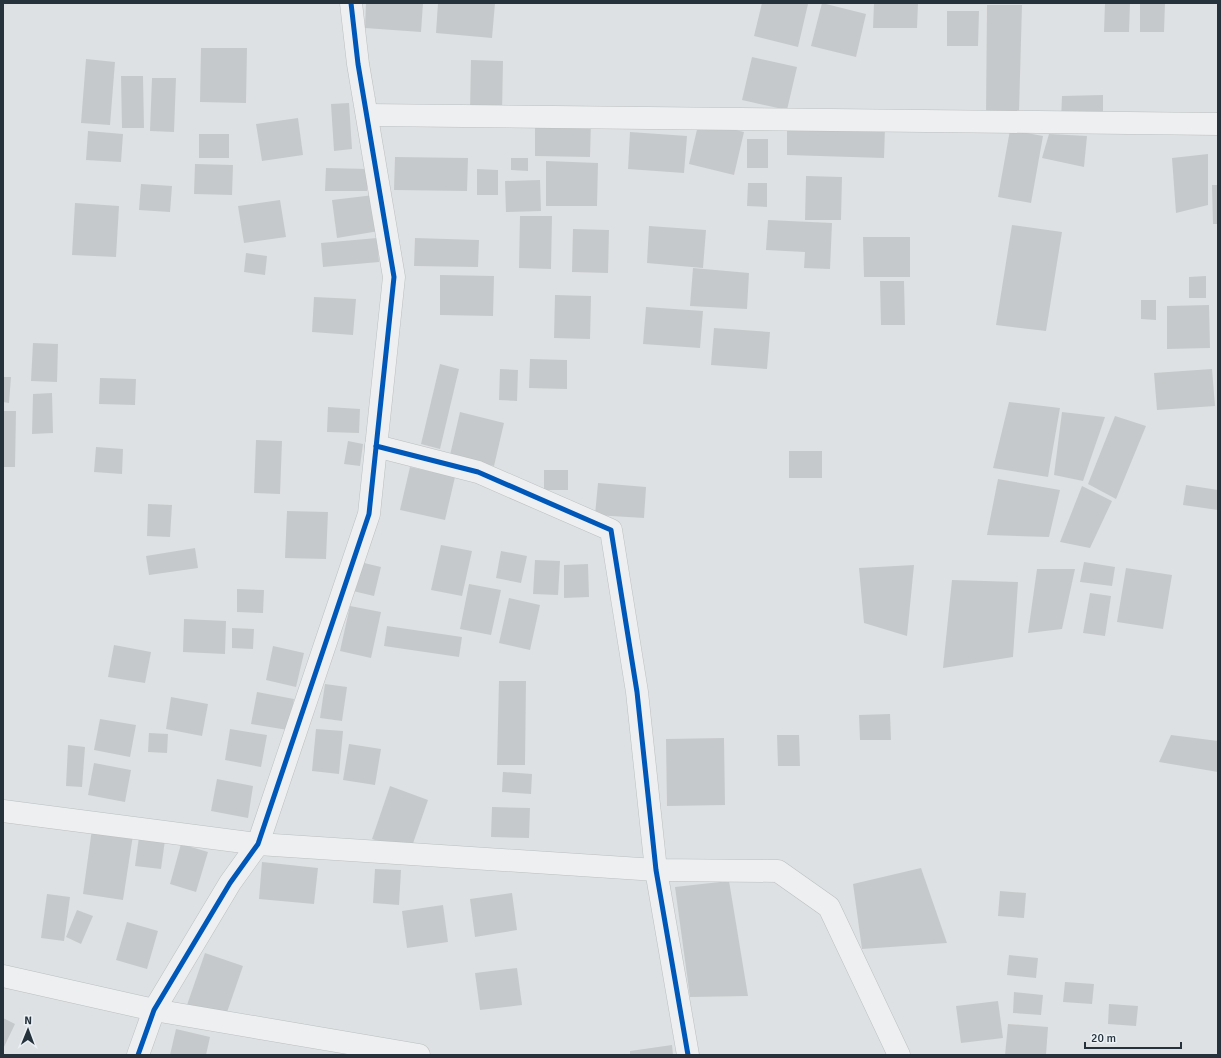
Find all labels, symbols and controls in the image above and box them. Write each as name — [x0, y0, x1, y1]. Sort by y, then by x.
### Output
north arrow — [8, 1010, 48, 1050]
text: N — [24, 1014, 32, 1027]
scale bar — [1085, 1024, 1181, 1050]
text: 20 m — [1091, 1031, 1116, 1046]

